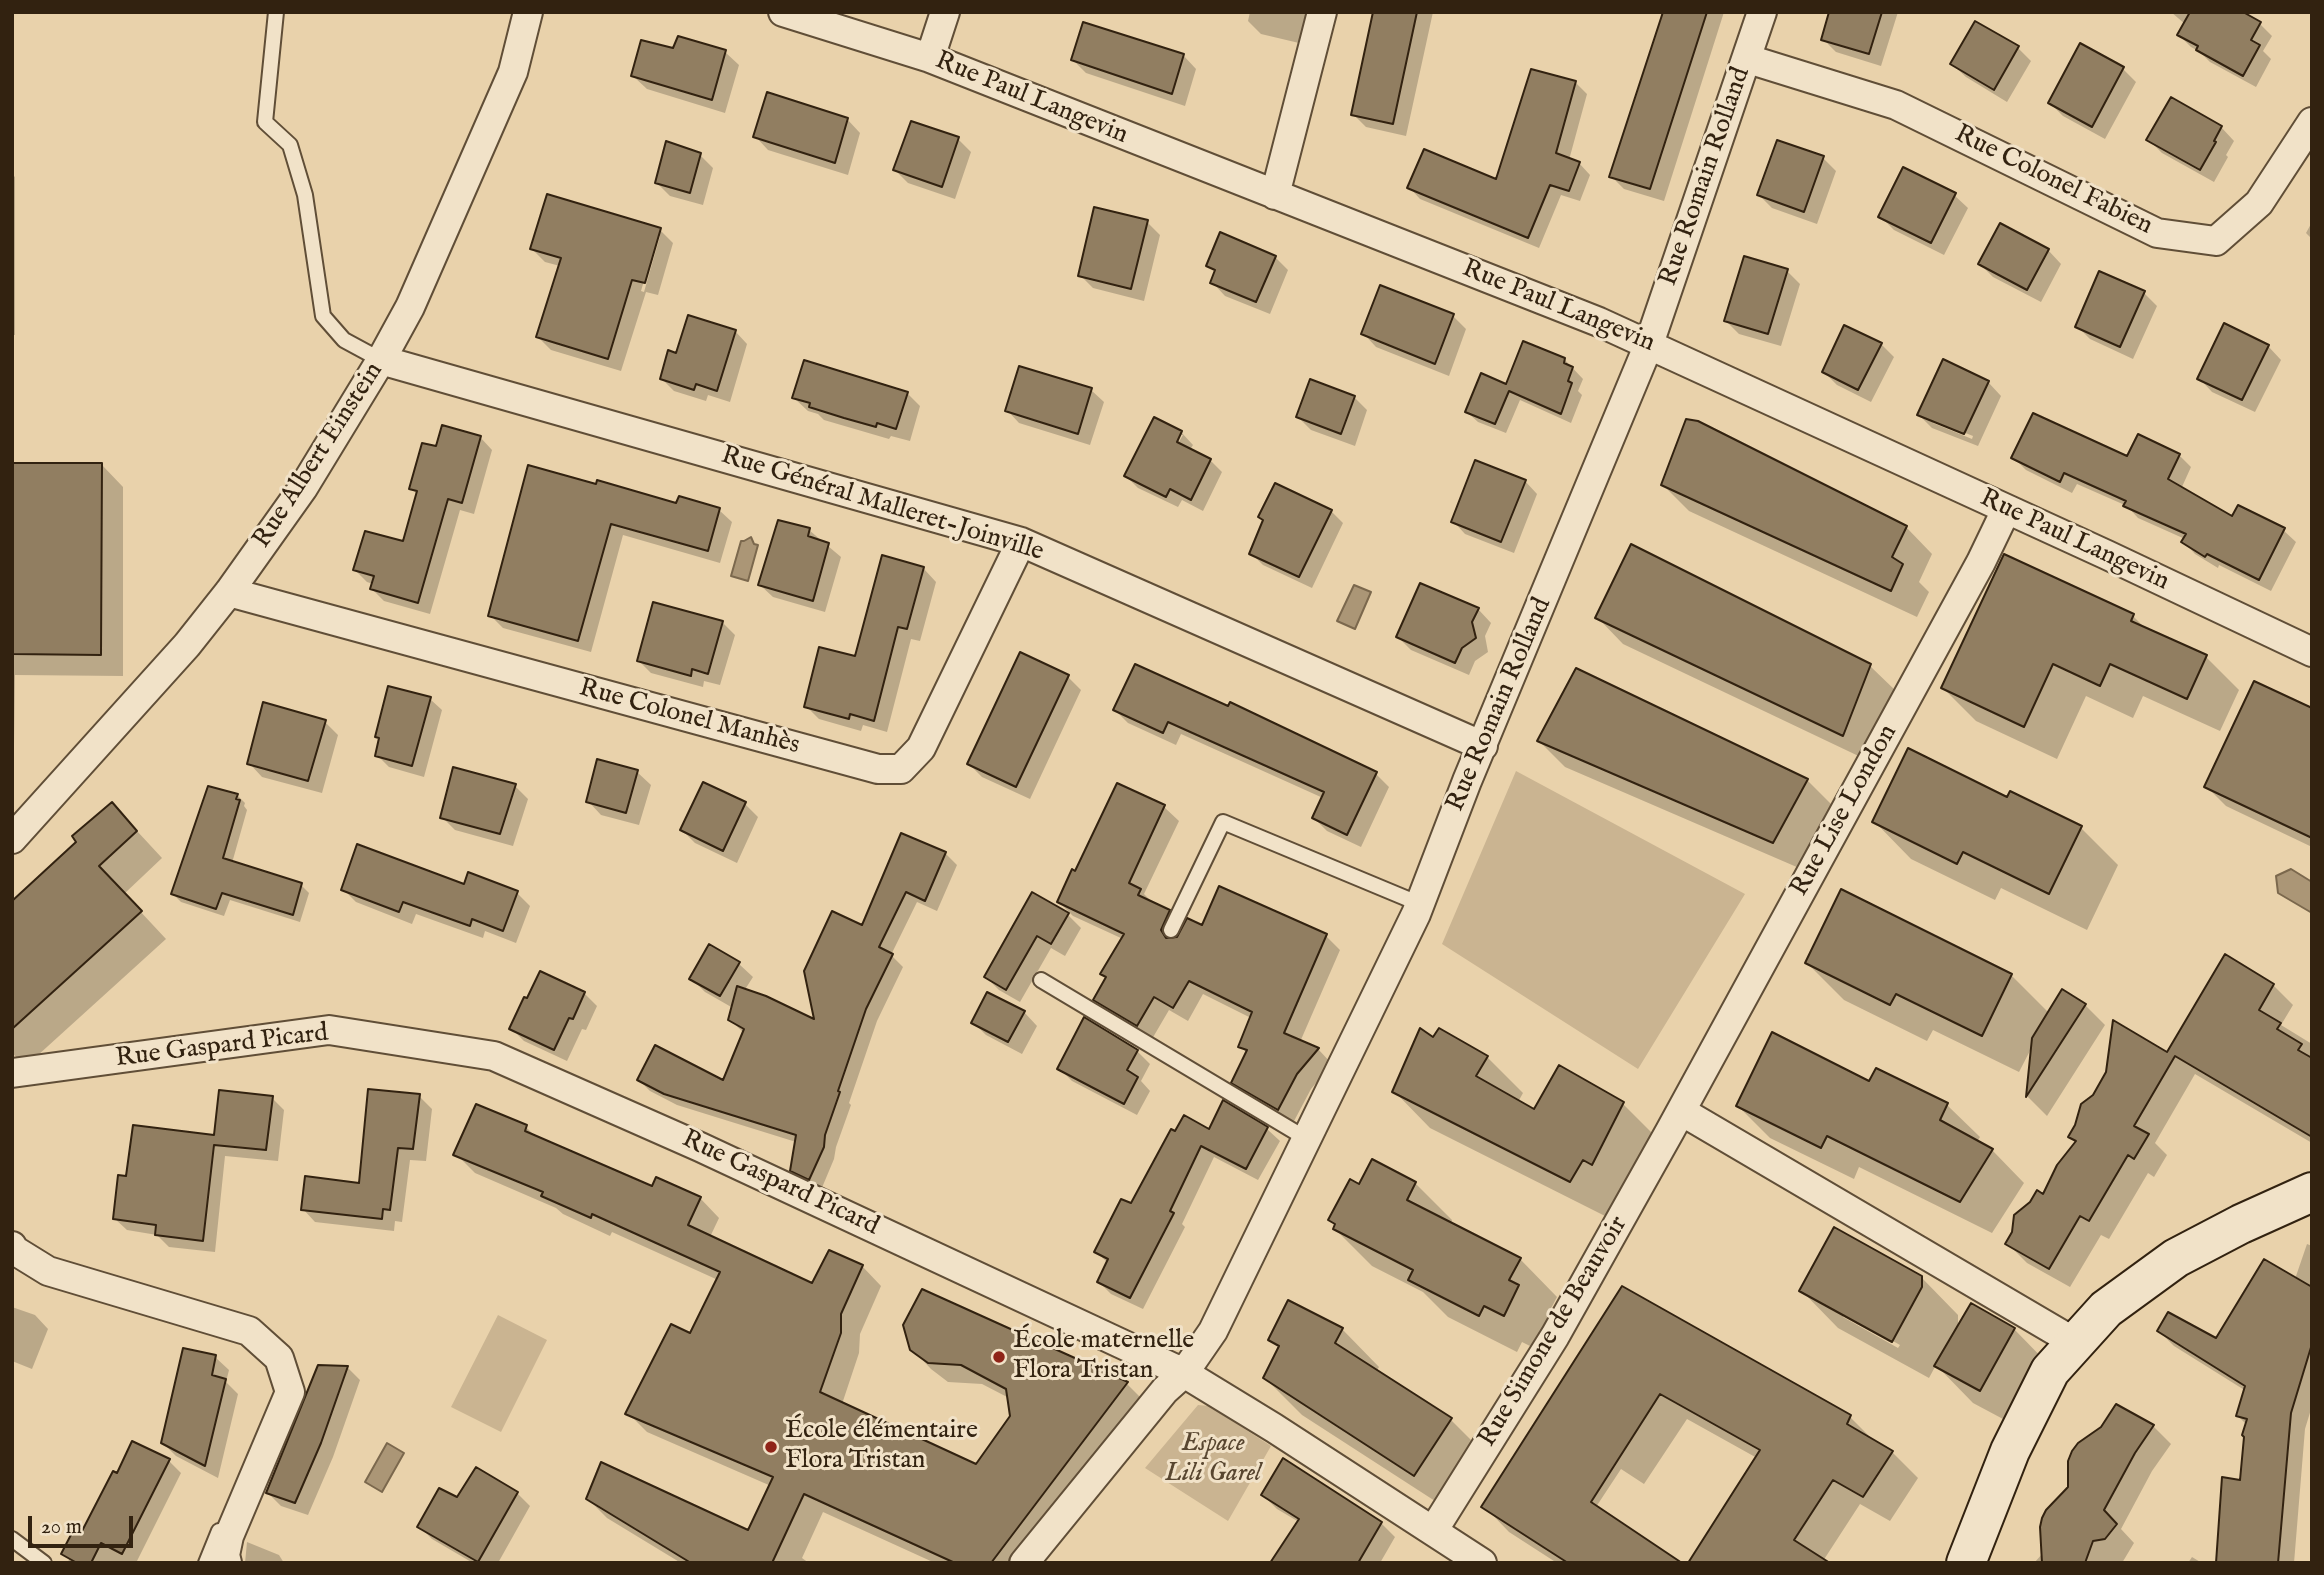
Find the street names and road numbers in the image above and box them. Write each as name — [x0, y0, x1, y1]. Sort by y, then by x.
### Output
street label: Rue Paul Langevin — [930, 46, 1132, 152]
street label: Rue Romain Rolland — [1654, 64, 1758, 290]
street label: Rue Colonel Fabien — [1949, 120, 2157, 242]
street label: Rue Paul Langevin — [1457, 254, 1659, 360]
street label: Rue Albert Einstein — [247, 357, 391, 555]
street label: Rue Général Malleret-Joinville — [717, 441, 1047, 569]
street label: Rue Paul Langevin — [1974, 484, 2174, 598]
street label: Rue Romain Rolland — [1441, 594, 1559, 816]
street label: Rue Colonel Manhès — [575, 674, 803, 762]
street label: Rue Lise London — [1785, 720, 1905, 902]
street label: Rue Gaspard Picard — [114, 1018, 330, 1076]
street label: Rue Gaspard Picard — [676, 1125, 884, 1243]
street label: Rue Simone de Beauvoir — [1473, 1211, 1635, 1453]

